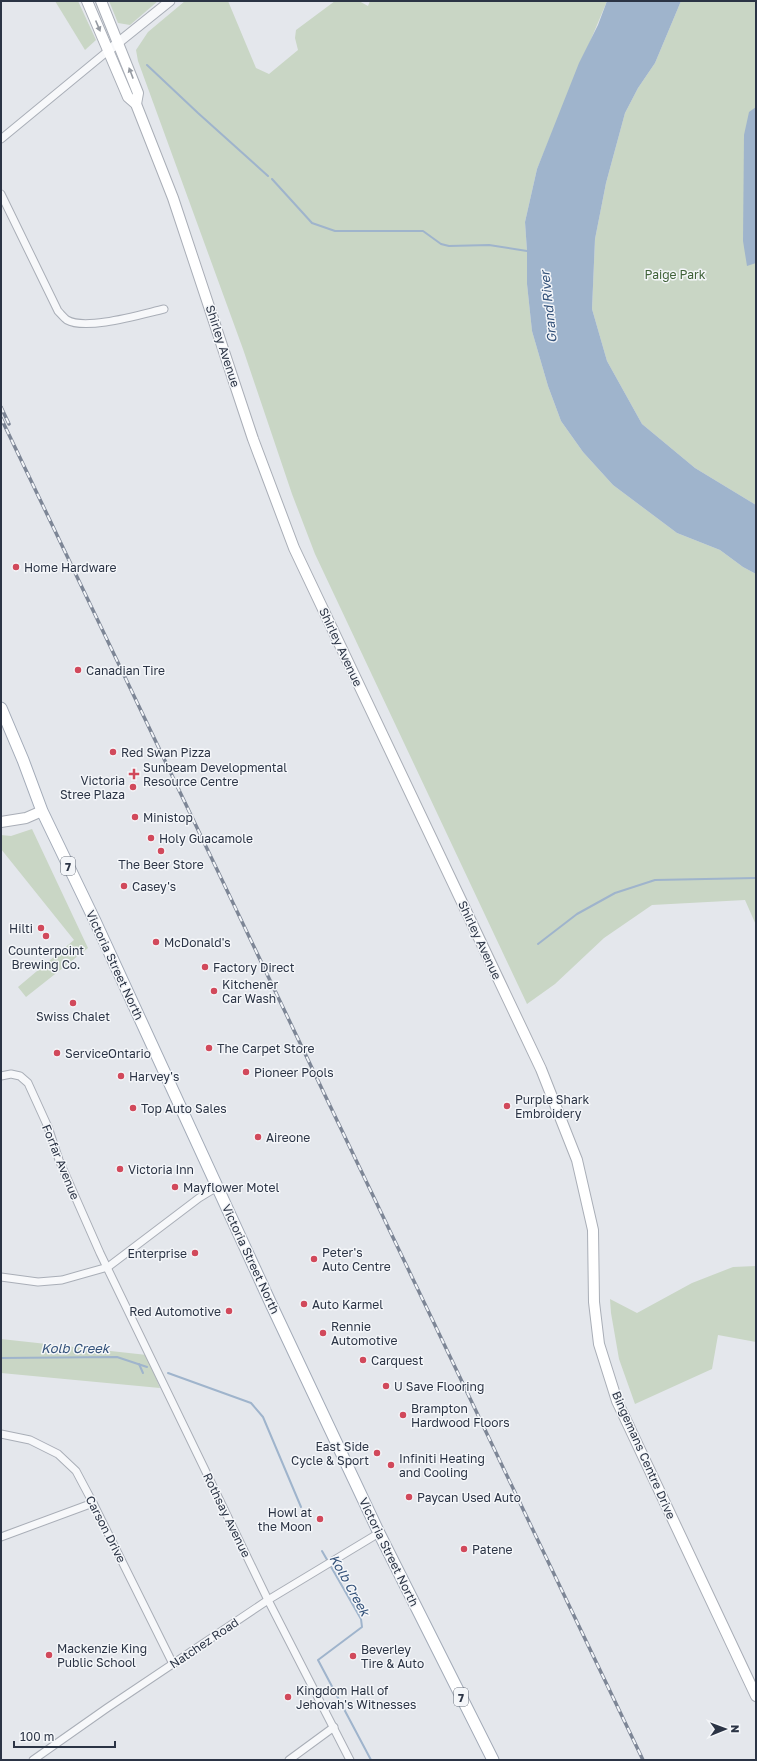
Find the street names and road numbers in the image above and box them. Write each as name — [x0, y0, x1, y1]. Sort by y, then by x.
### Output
street label: Shirley Avenue — [203, 303, 243, 389]
street label: Shirley Avenue — [316, 605, 366, 689]
road number: 7 — [61, 857, 75, 875]
street label: Shirley Avenue — [455, 898, 505, 982]
street label: Victoria Street North — [83, 908, 147, 1022]
street label: Forfar Avenue — [39, 1122, 83, 1202]
street label: Victoria Street North — [219, 1202, 283, 1316]
street label: Bingemans Centre Drive — [609, 1389, 679, 1521]
street label: Rothsay Avenue — [200, 1470, 254, 1560]
street label: Carson Drive — [83, 1493, 129, 1565]
street label: Victoria Street North — [356, 1495, 422, 1609]
street label: Natchez Road — [167, 1614, 241, 1672]
road number: 7 — [454, 1688, 468, 1706]

